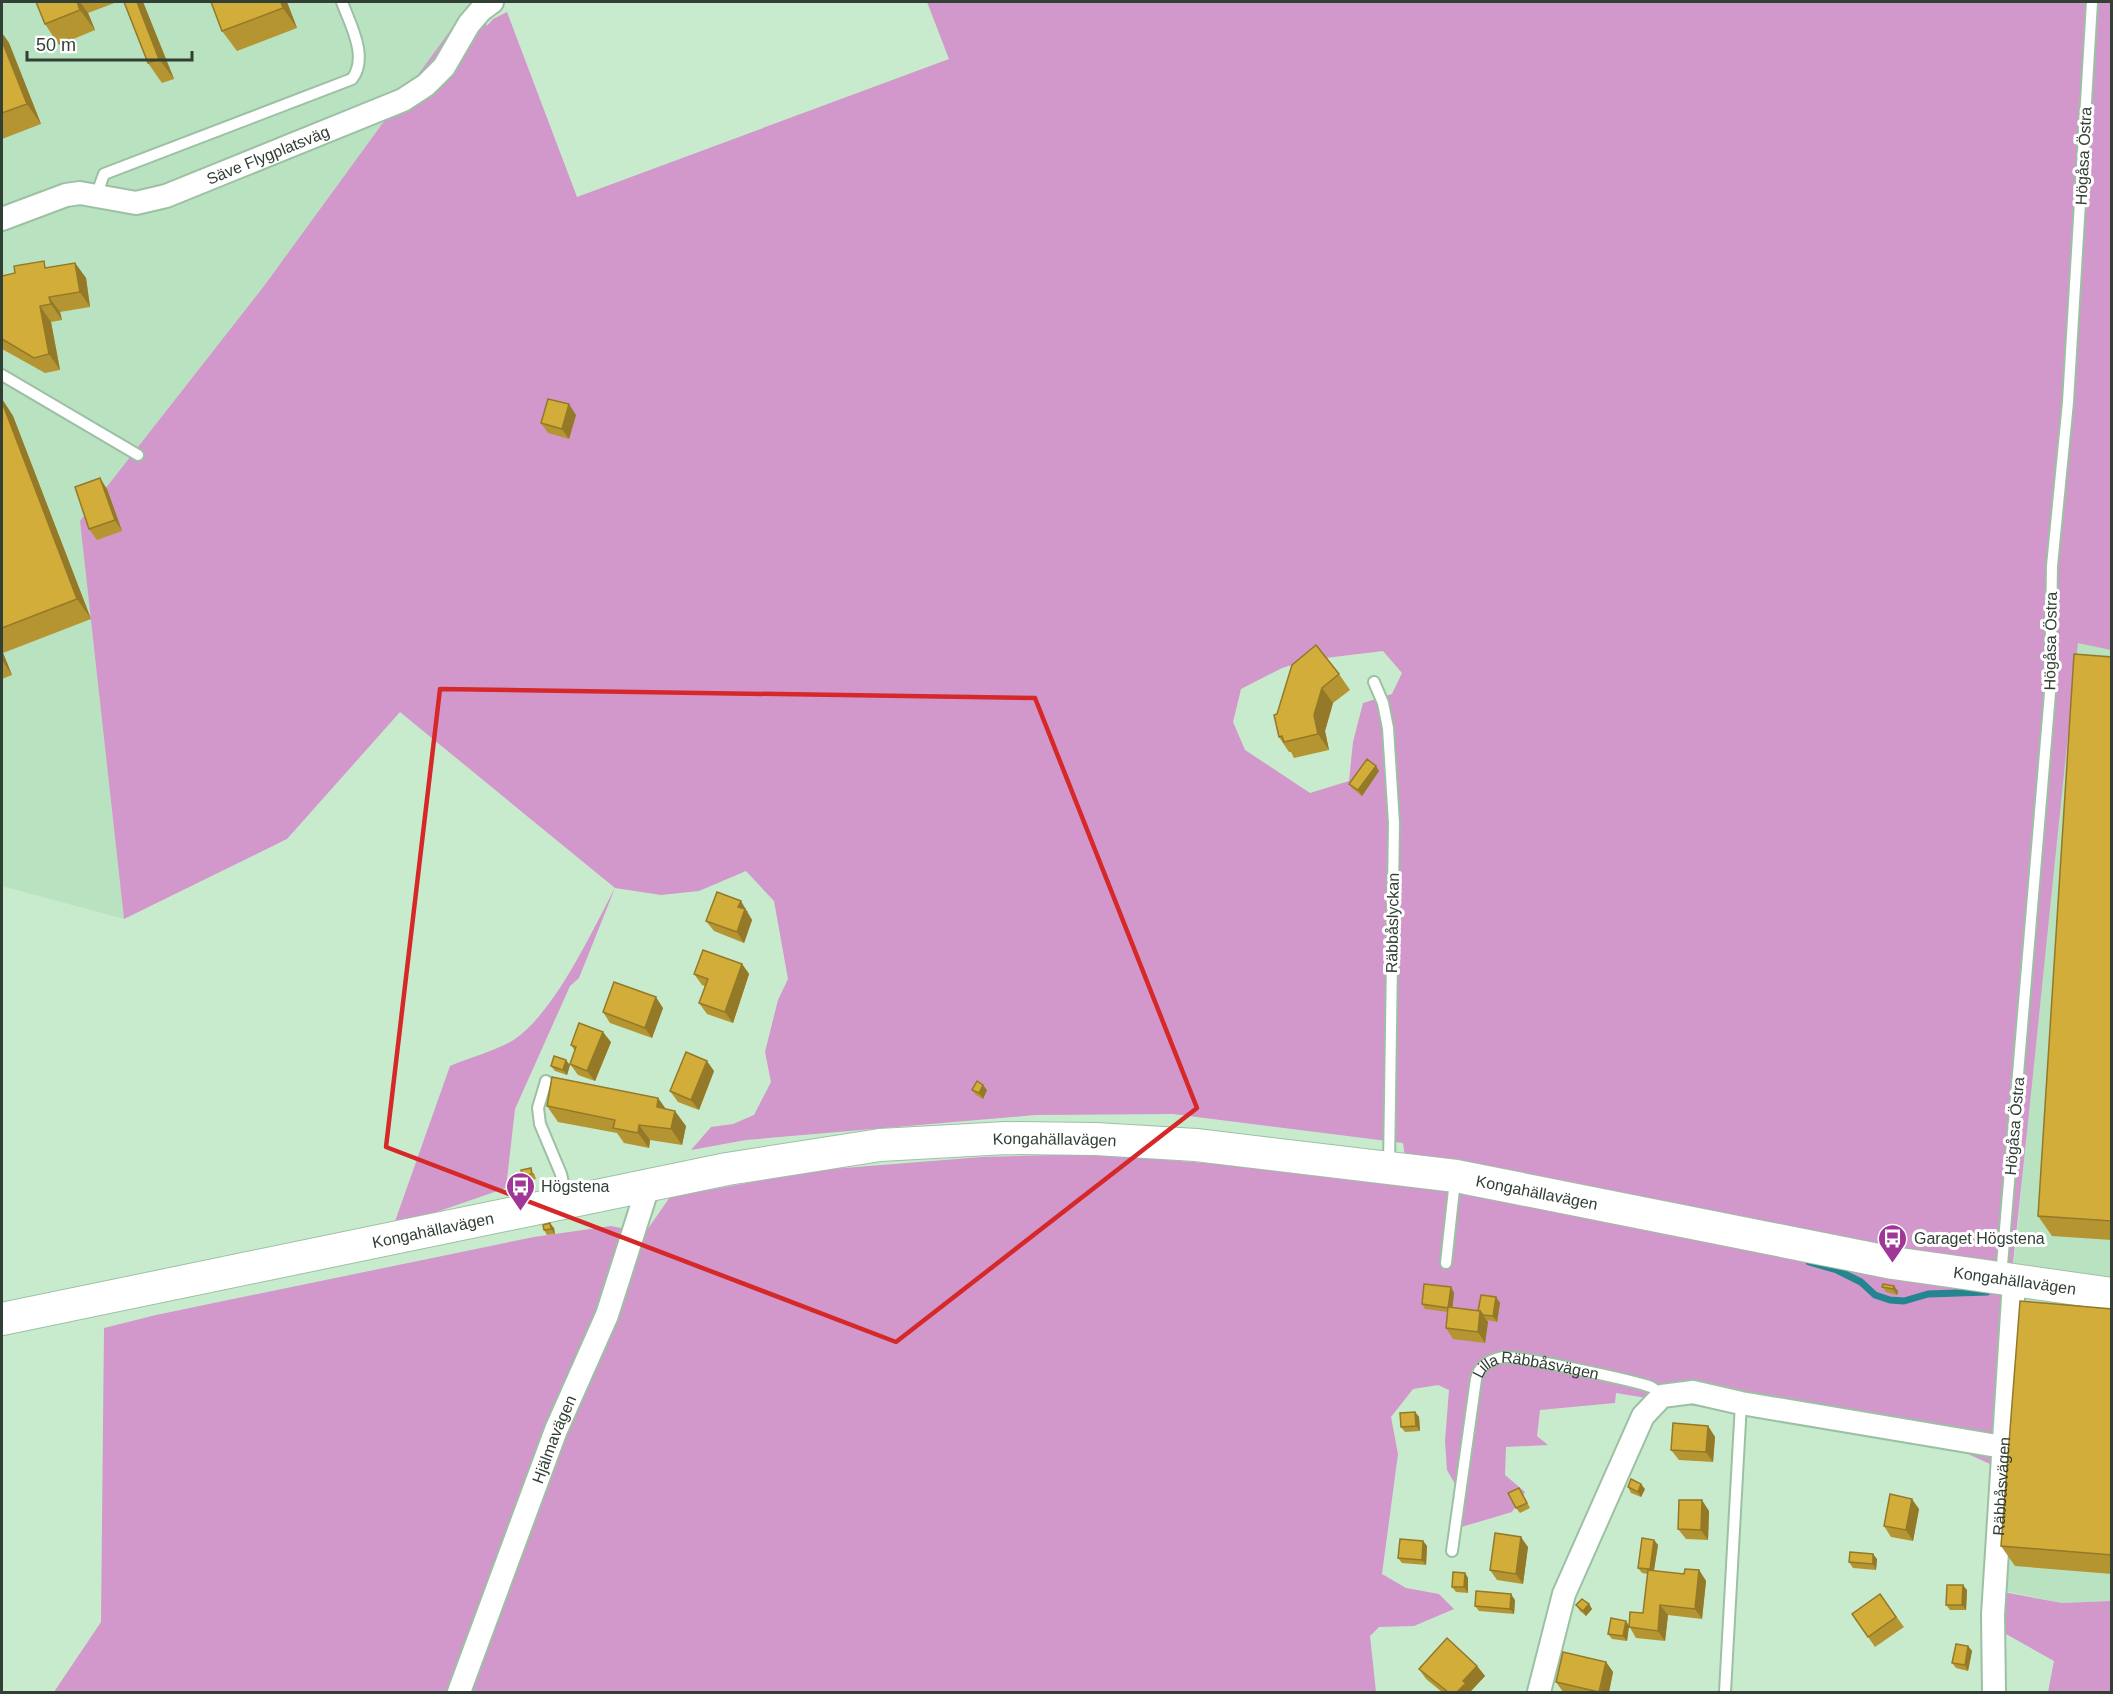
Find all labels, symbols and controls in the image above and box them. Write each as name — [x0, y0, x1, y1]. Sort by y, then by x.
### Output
scale bar — [27, 24, 192, 62]
text: 50 m — [36, 35, 76, 55]
street label: Högåsa Östra — [2072, 106, 2095, 206]
street label: Säve Flygplatsväg — [204, 123, 332, 188]
street label: Högåsa Östra — [2041, 591, 2060, 691]
street label: Räbbåslyckan — [1383, 873, 1402, 973]
street label: Högåsa Östra — [2002, 1076, 2027, 1176]
street label: Kongahällavägen — [992, 1130, 1117, 1149]
bus stop icon: Högstena — [504, 1170, 536, 1212]
street label: Kongahällavägen — [1475, 1172, 1599, 1213]
place label: Högstena — [541, 1178, 610, 1195]
street label: Kongahällavägen — [371, 1209, 495, 1251]
bus stop icon: Garaget Högstena — [1877, 1222, 1909, 1264]
place label: Garaget Högstena — [1914, 1230, 2045, 1247]
street label: Kongahällavägen — [1952, 1264, 2077, 1298]
street label: Lilla Räbbåsvägen — [1469, 1349, 1601, 1383]
street label: Hjälmavägen — [529, 1393, 579, 1486]
street label: Räbbåsvägen — [1990, 1436, 2013, 1536]

